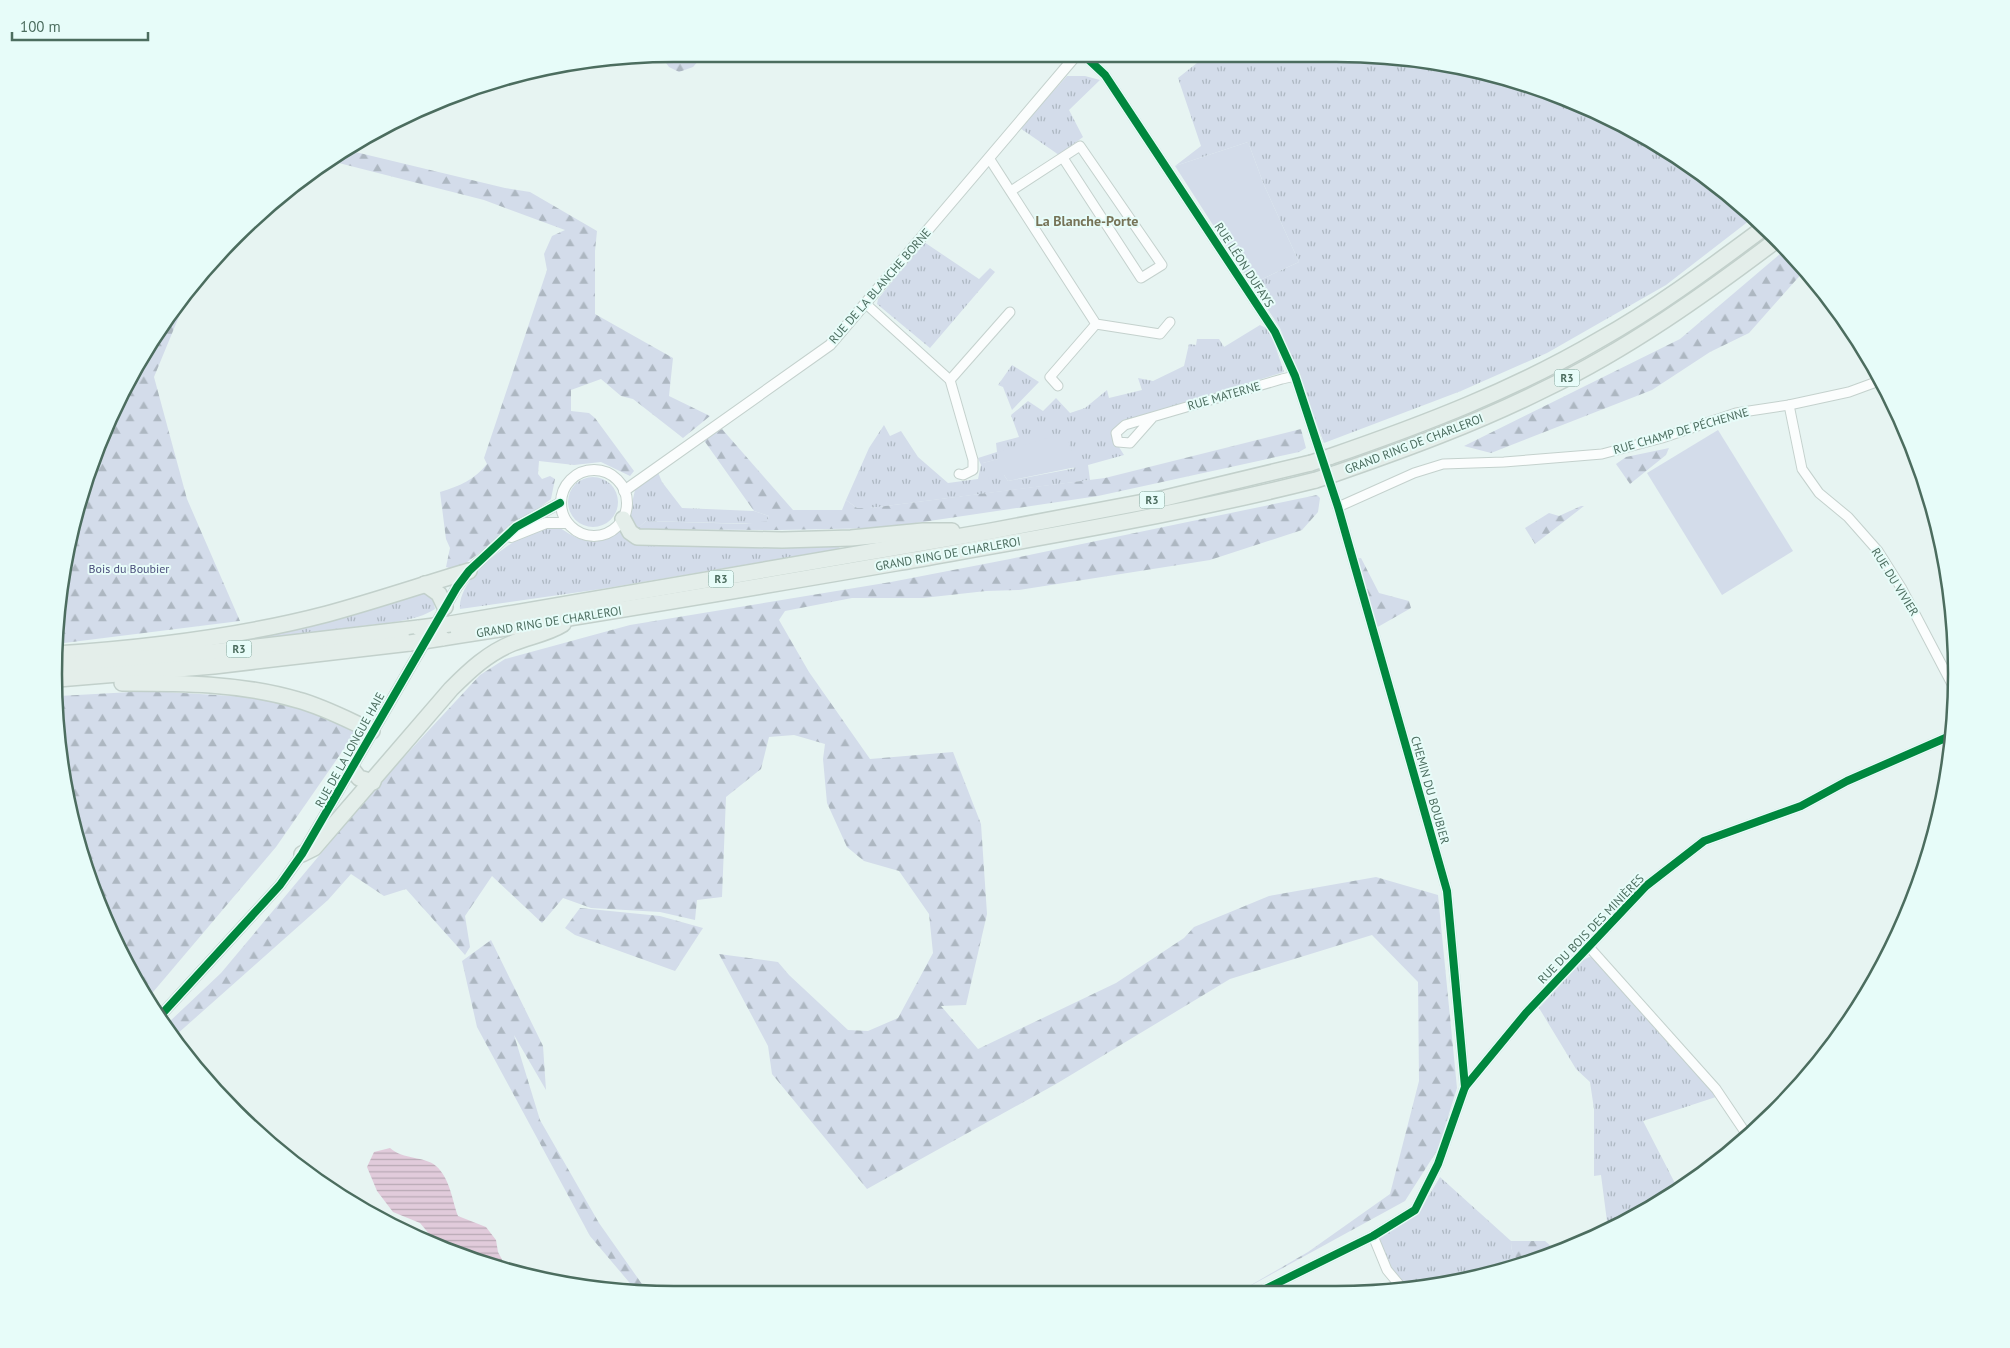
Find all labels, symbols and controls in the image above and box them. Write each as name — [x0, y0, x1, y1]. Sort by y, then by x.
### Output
scale bar — [12, 10, 149, 42]
text: 100 m — [20, 17, 61, 36]
district label: La Blanche-Porte — [1036, 212, 1138, 230]
street label: RUE LÉON DUFAYS — [1211, 220, 1277, 310]
street label: RUE DE LA BLANCHE BORNE — [825, 225, 934, 346]
road number: R3 — [1554, 369, 1580, 386]
street label: RUE MATERNE — [1186, 378, 1262, 413]
street label: RUE CHAMP DE PÉCHENNE — [1611, 404, 1750, 457]
street label: GRAND RING DE CHARLEROI — [1342, 410, 1485, 477]
road number: R3 — [1140, 492, 1164, 508]
street label: GRAND RING DE CHARLEROI — [874, 533, 1022, 574]
street label: RUE DU VIVIER — [1869, 545, 1922, 618]
park label: Bois du Boubier — [89, 561, 169, 576]
road number: R3 — [708, 570, 734, 588]
street label: GRAND RING DE CHARLEROI — [475, 603, 623, 640]
road number: R3 — [226, 641, 252, 658]
street label: RUE DE LA LONGUE HAIE — [312, 689, 388, 810]
street label: CHEMIN DU BOUBIER — [1408, 734, 1453, 846]
street label: RUE DU BOIS DES MINIÈRES — [1534, 871, 1647, 987]

